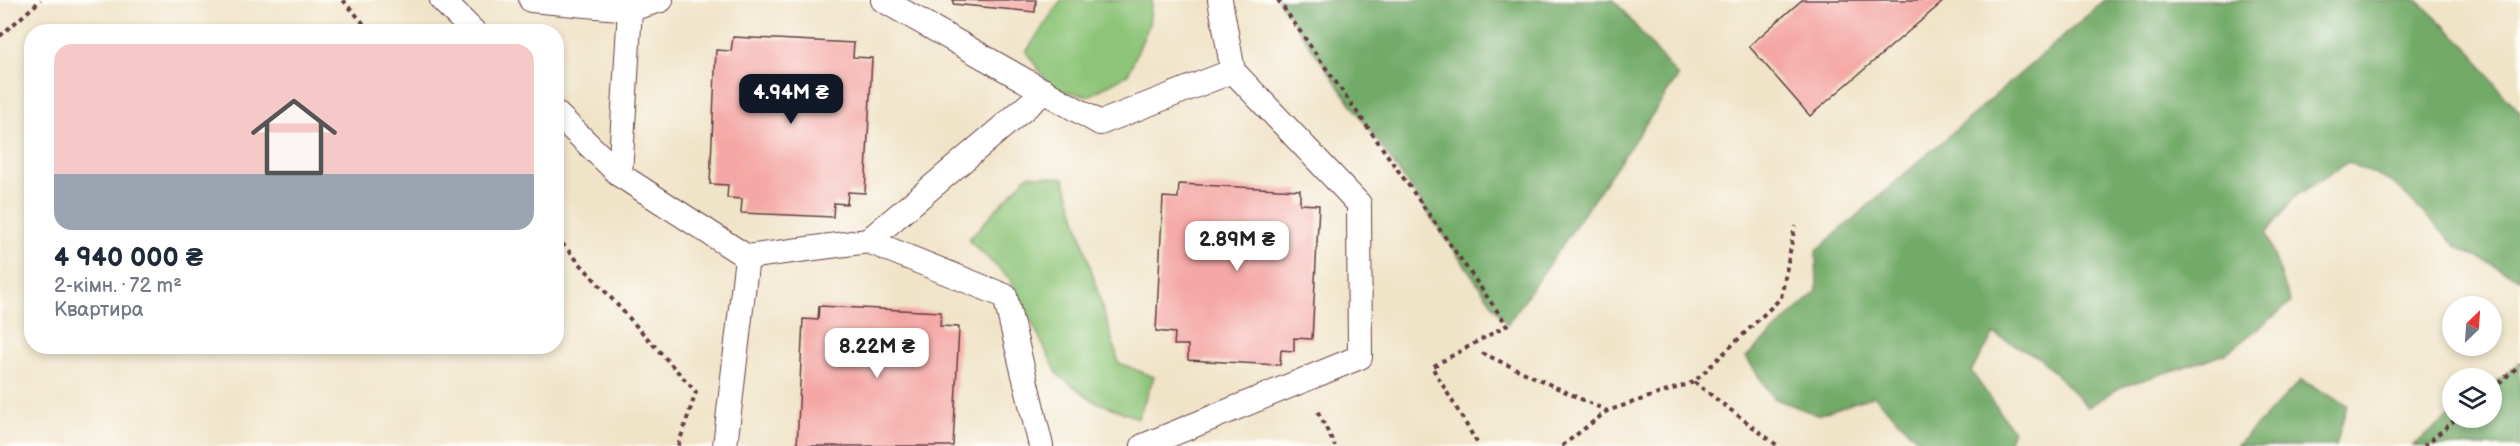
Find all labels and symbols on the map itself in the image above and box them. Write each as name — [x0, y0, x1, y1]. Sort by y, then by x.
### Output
pin: 4.94M ₴ — [736, 74, 846, 125]
pin: 2.89M ₴ — [1182, 221, 1292, 272]
north arrow — [2442, 296, 2502, 356]
pin: 8.22M ₴ — [822, 328, 932, 379]

